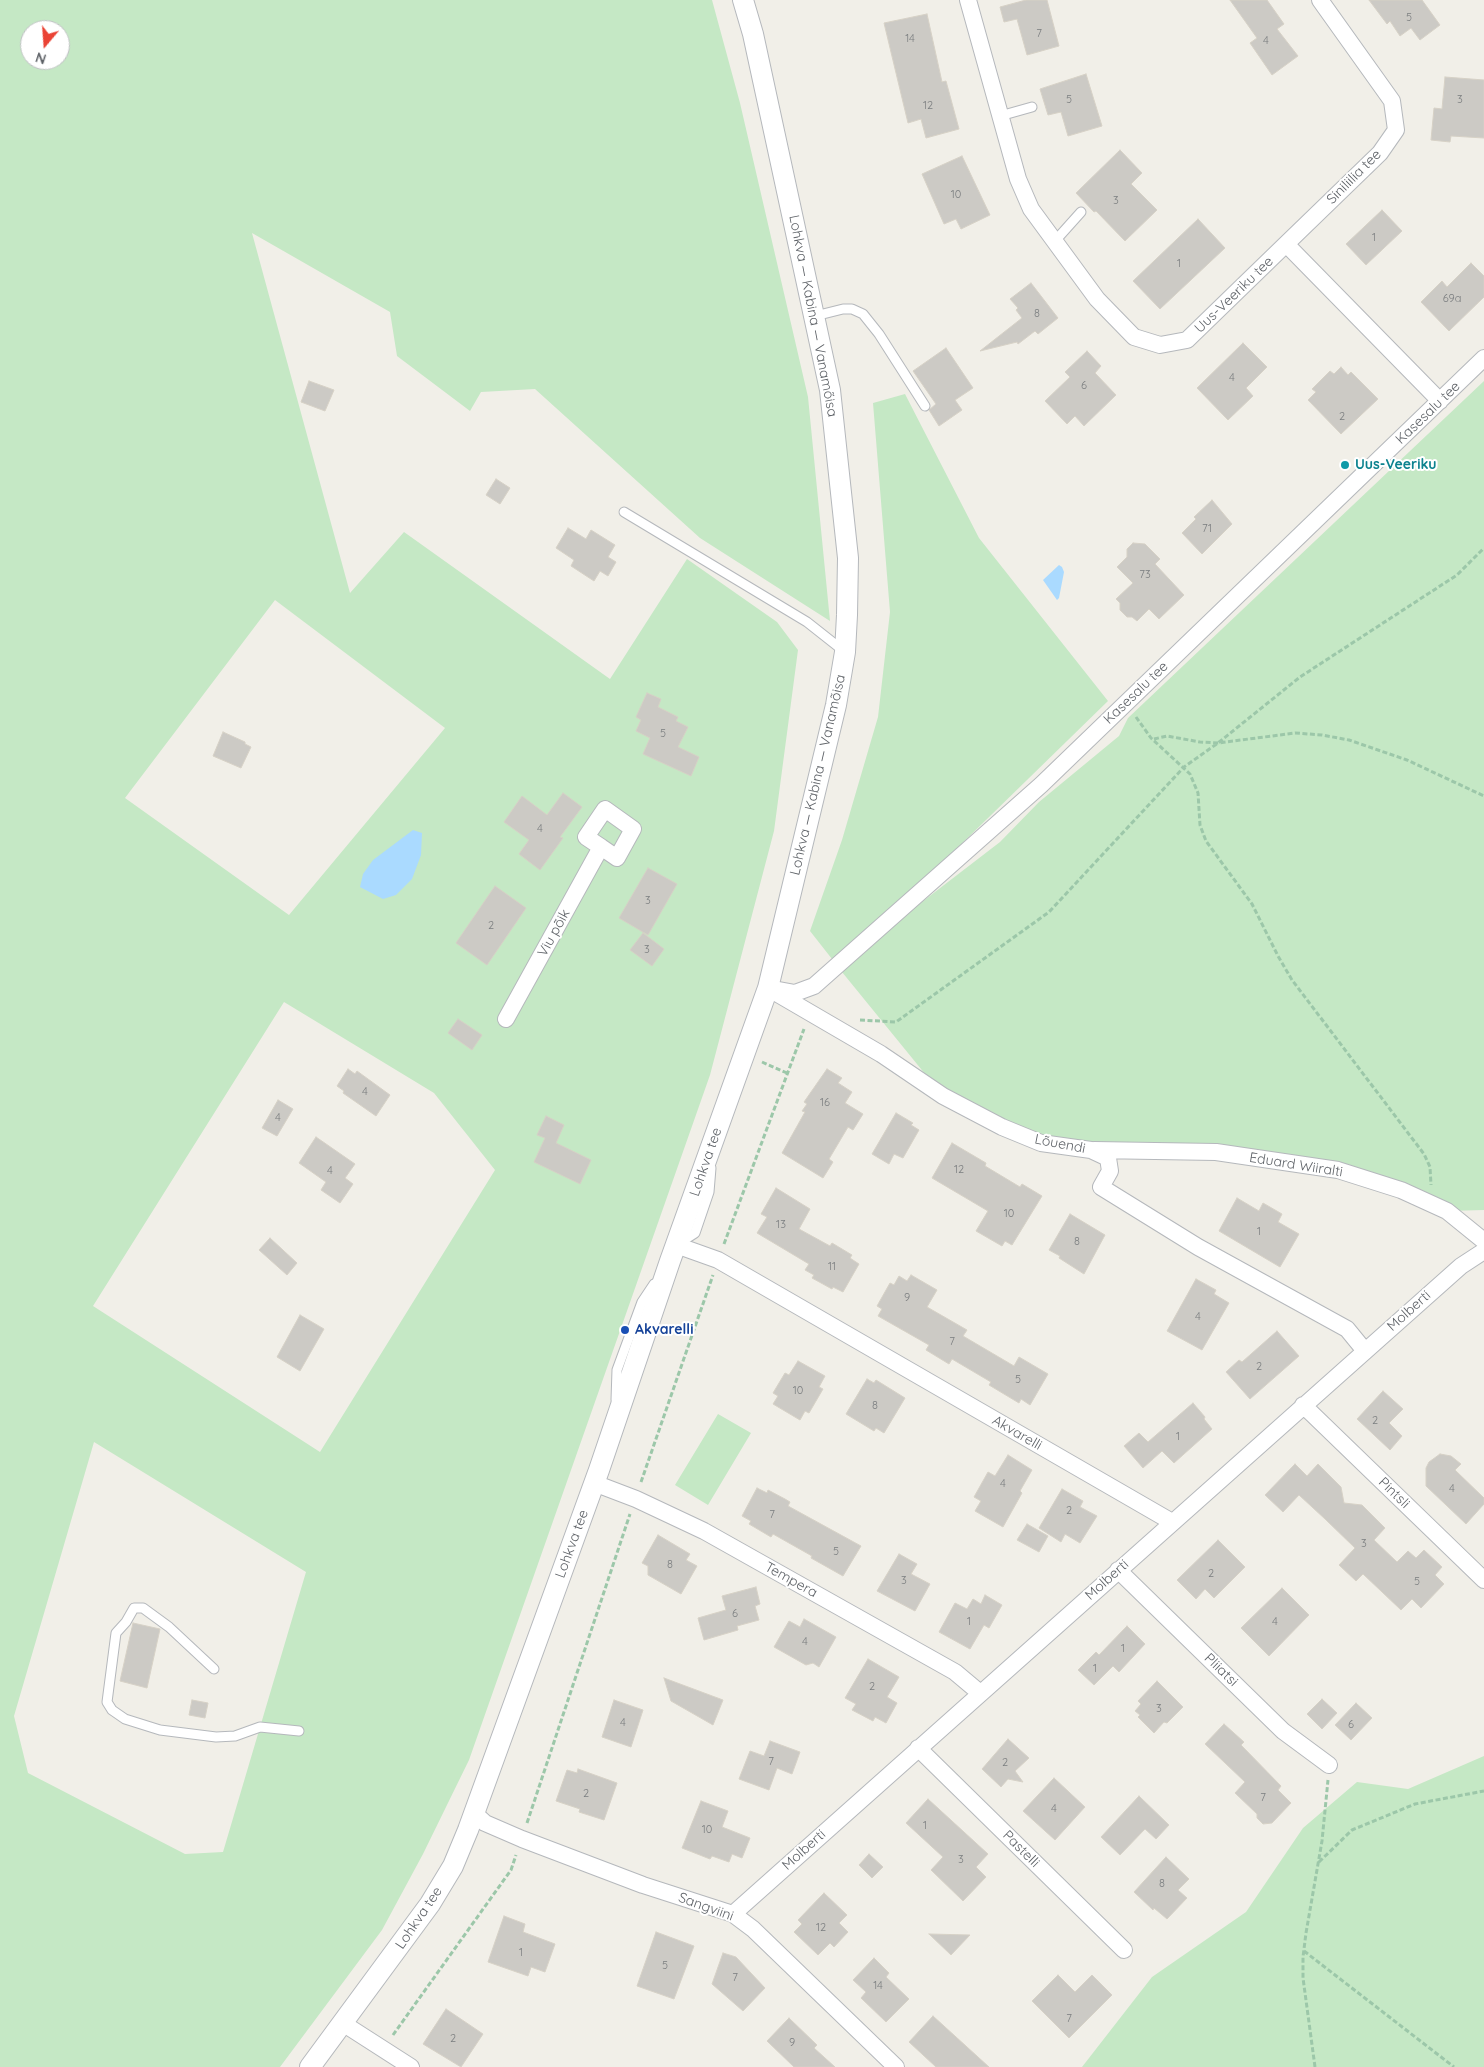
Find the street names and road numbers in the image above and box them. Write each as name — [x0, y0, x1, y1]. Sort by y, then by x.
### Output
street label: Siniliilia tee — [1323, 146, 1385, 208]
street label: Lohkva — Kabina — Vanamõisa — [785, 214, 841, 418]
street label: Uus-Veeriku tee — [1191, 253, 1277, 337]
street label: Kasesalu tee — [1392, 378, 1464, 448]
street label: Kasesalu tee — [1100, 658, 1172, 728]
street label: Lohkva — Kabina — Vanamõisa — [787, 673, 849, 877]
street label: Viu põik — [534, 906, 574, 960]
street label: Lohkva tee — [686, 1125, 726, 1199]
street label: Lõuendi — [1033, 1131, 1087, 1157]
street label: Eduard Wiiralti — [1248, 1149, 1344, 1181]
street label: Molberti — [1384, 1287, 1434, 1335]
street label: Akvarelli — [989, 1412, 1045, 1454]
street label: Pintsli — [1375, 1474, 1413, 1512]
street label: Lohkva tee — [552, 1508, 592, 1580]
street label: Molberti — [1082, 1556, 1132, 1604]
street label: Tempera — [762, 1559, 820, 1601]
street label: Pliiatsi — [1201, 1650, 1241, 1690]
street label: Molberti — [779, 1826, 829, 1874]
street label: Pastelli — [999, 1827, 1043, 1871]
street label: Lohkva tee — [392, 1884, 446, 1952]
street label: Sangviini — [676, 1889, 736, 1925]

